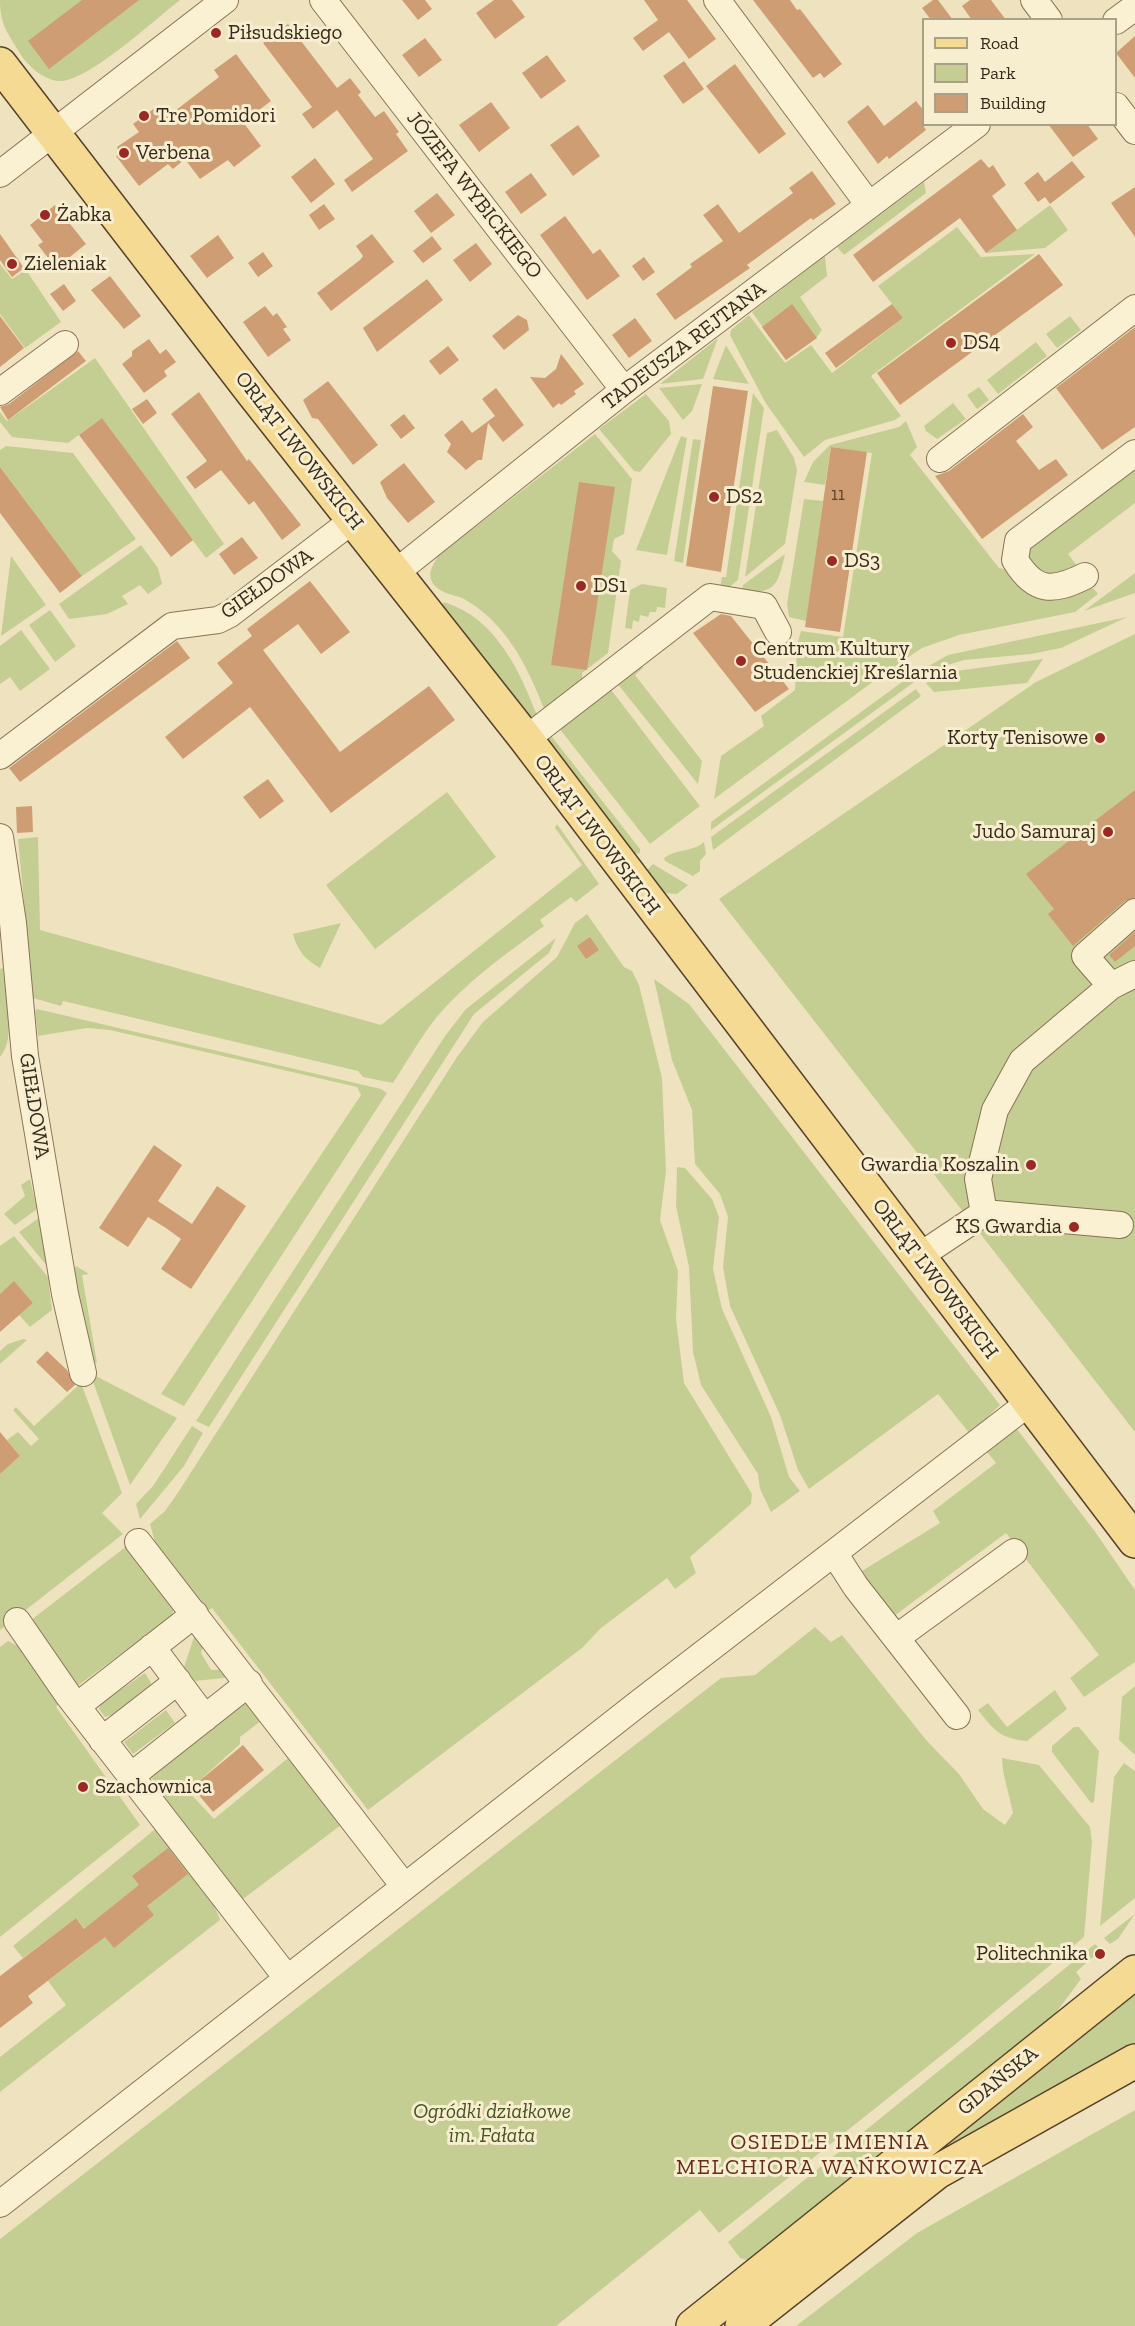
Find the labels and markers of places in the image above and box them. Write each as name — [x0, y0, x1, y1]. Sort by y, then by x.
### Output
place label: Piłsudskiego — [228, 20, 342, 46]
marker: Piłsudskiego — [209, 26, 223, 40]
place label: Tre Pomidori — [156, 103, 276, 129]
marker: Tre Pomidori — [137, 109, 151, 123]
place label: Verbena — [136, 140, 210, 166]
marker: Verbena — [117, 146, 131, 160]
place label: Żabka — [57, 202, 112, 228]
marker: Żabka — [38, 208, 52, 222]
place label: Zieleniak — [24, 251, 106, 277]
marker: Zieleniak — [5, 257, 19, 271]
place label: DS4 — [963, 330, 1000, 356]
marker: DS4 — [944, 336, 958, 350]
place label: DS2 — [726, 484, 763, 510]
marker: DS2 — [707, 490, 721, 504]
place label: DS3 — [844, 548, 880, 574]
marker: DS3 — [825, 554, 839, 568]
place label: DS1 — [593, 573, 627, 599]
marker: DS1 — [574, 579, 588, 593]
place label: Centrum Kultury Studenckiej Kreślarnia — [753, 636, 958, 686]
marker: Centrum Kultury Studenckiej Kreślarnia — [734, 654, 748, 668]
place label: Korty Tenisowe — [947, 725, 1088, 751]
marker: Korty Tenisowe — [1093, 731, 1107, 745]
place label: Judo Samuraj — [972, 819, 1096, 845]
marker: Judo Samuraj — [1101, 825, 1115, 839]
place label: Gwardia Koszalin — [861, 1152, 1019, 1178]
marker: Gwardia Koszalin — [1024, 1158, 1038, 1172]
place label: KS Gwardia — [955, 1214, 1062, 1240]
marker: KS Gwardia — [1067, 1220, 1081, 1234]
place label: Szachownica — [95, 1774, 212, 1800]
marker: Szachownica — [76, 1780, 90, 1794]
place label: Politechnika — [976, 1941, 1088, 1967]
marker: Politechnika — [1093, 1947, 1107, 1961]

